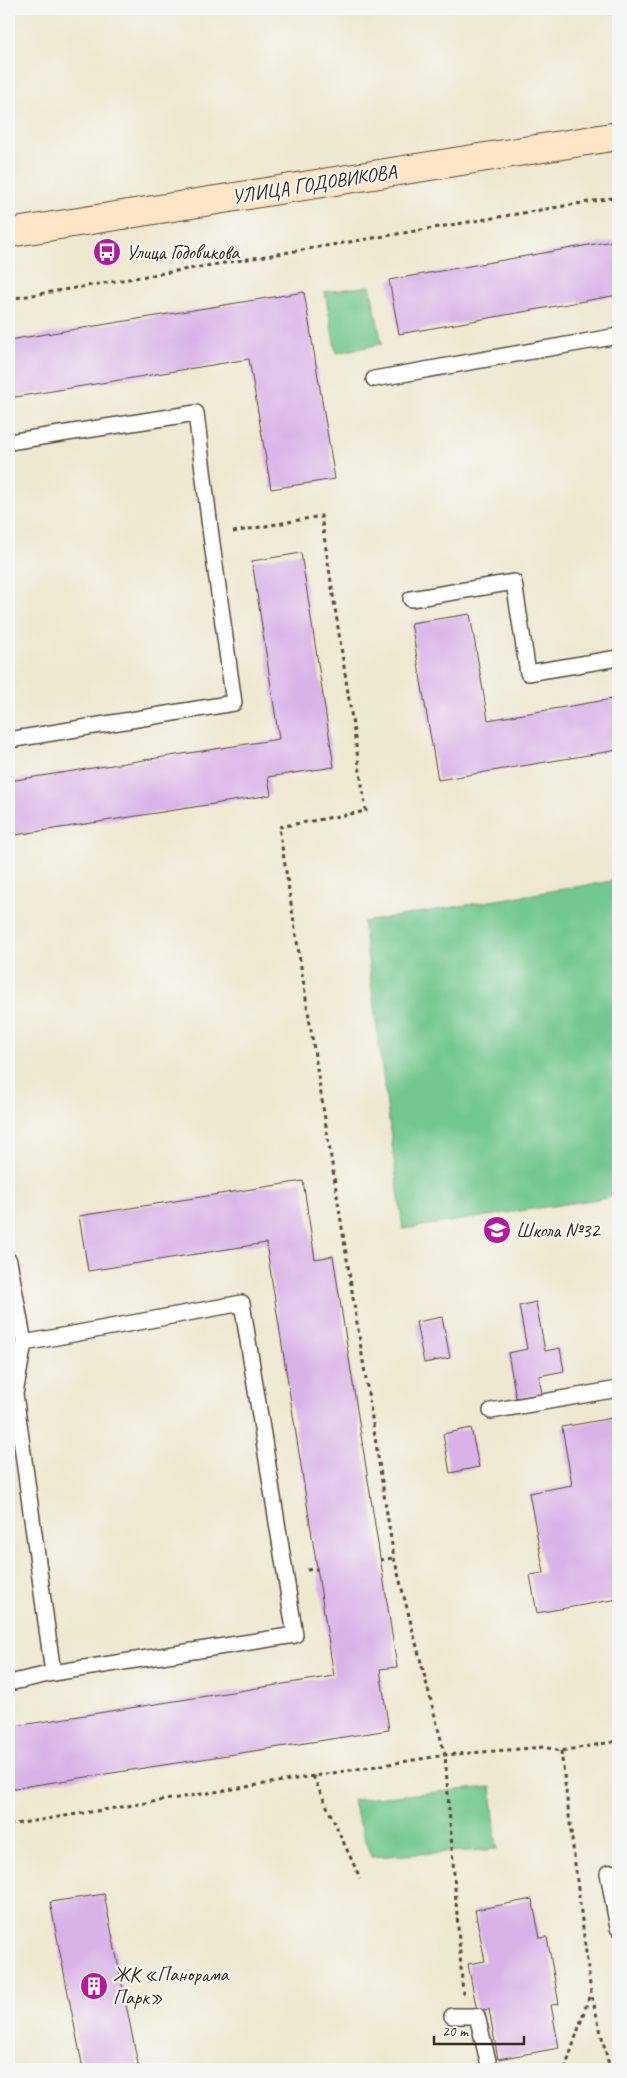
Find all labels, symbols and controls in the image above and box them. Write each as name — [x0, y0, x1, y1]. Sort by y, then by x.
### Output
street label: УЛИЦА ГОДОВИКОВА — [230, 158, 399, 209]
bus stop icon: Улица Годовикова — [92, 237, 122, 267]
place label: Улица Годовикова — [126, 240, 240, 265]
school or university icon: Школа №32 — [482, 1215, 512, 1245]
place label: Школа №32 — [516, 1218, 601, 1243]
place label: ЖК «Панорама Парк» — [113, 1962, 229, 2010]
building icon: ЖК «Панорама Парк» — [79, 1971, 109, 2001]
scale bar — [434, 2013, 524, 2045]
text: 20 m — [442, 2022, 469, 2041]

